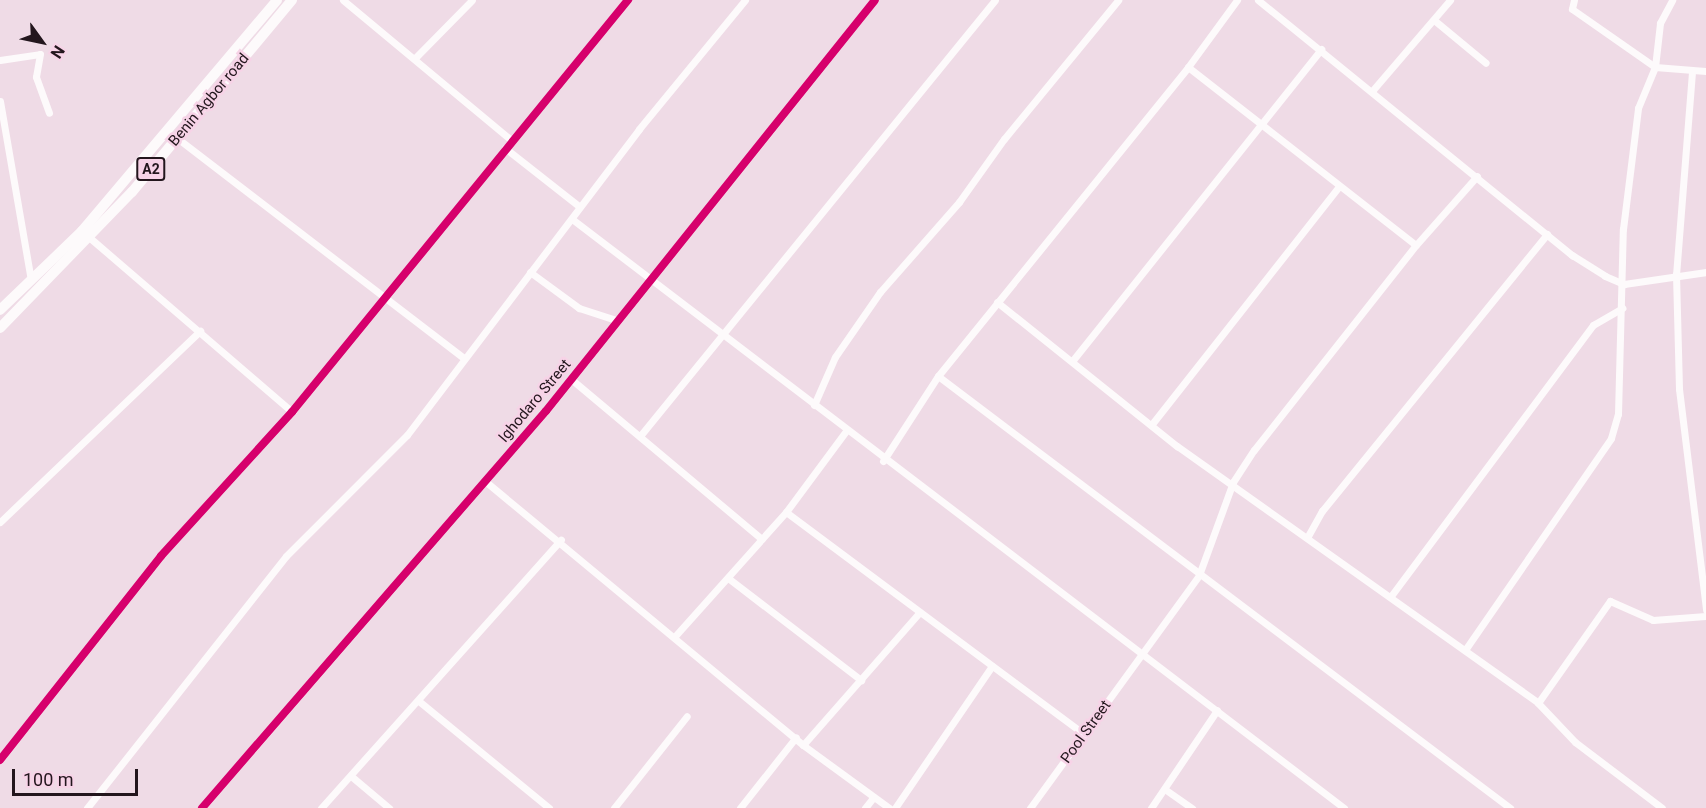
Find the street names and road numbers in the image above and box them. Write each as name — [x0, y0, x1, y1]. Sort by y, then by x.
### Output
street label: Benin Agbor road — [165, 50, 253, 150]
road number: A2 — [136, 158, 166, 180]
street label: Ighodaro Street — [495, 356, 575, 446]
street label: Pool Street — [1057, 697, 1115, 767]

